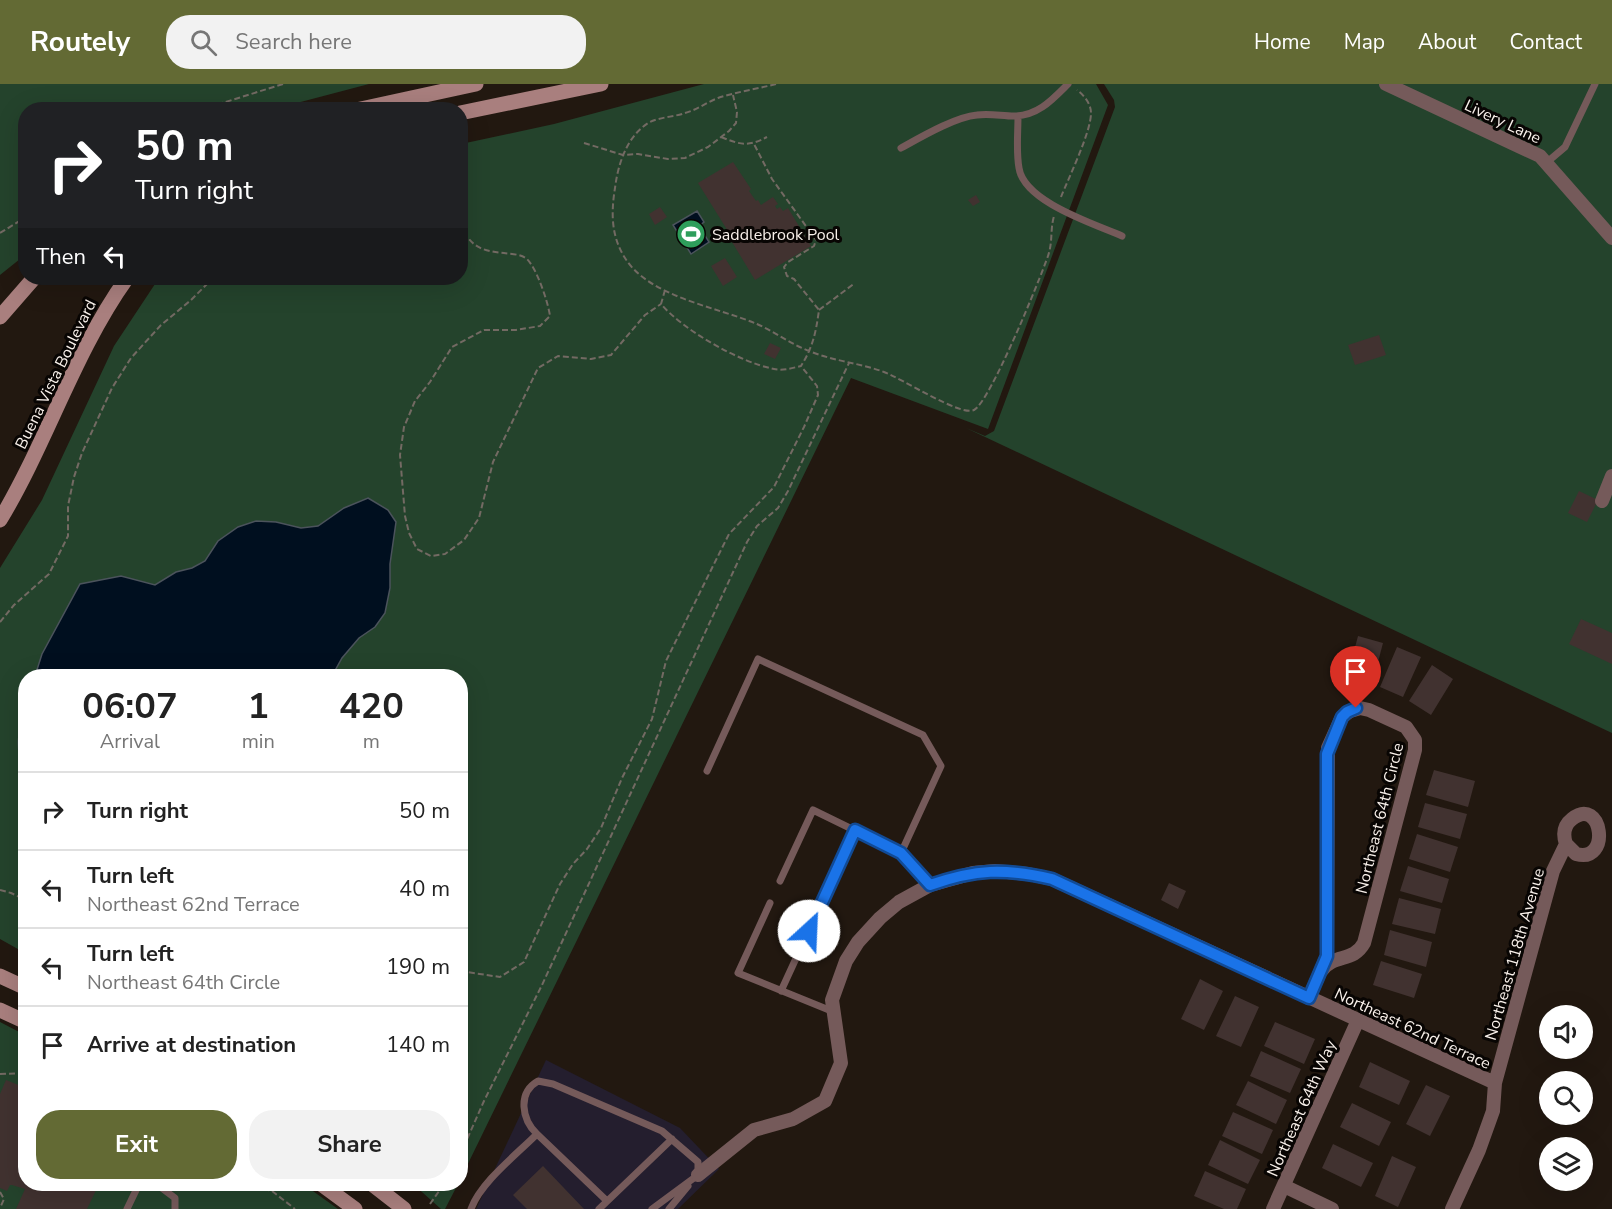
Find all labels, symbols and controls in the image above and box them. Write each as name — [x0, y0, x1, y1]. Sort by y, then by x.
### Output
search box — [166, 15, 586, 69]
text: Routely — [30, 23, 130, 61]
icon: search — [187, 26, 220, 59]
text: Search here — [235, 27, 352, 57]
text: Home — [1254, 28, 1311, 56]
text: Map — [1344, 28, 1385, 56]
text: About — [1418, 28, 1476, 56]
text: Contact — [1509, 28, 1582, 56]
street label: Livery Lane — [1461, 95, 1545, 149]
text: 50 m — [135, 118, 234, 175]
icon: right — [36, 126, 114, 204]
text: Turn right — [135, 172, 253, 209]
sports icon: Saddlebrook Pool — [675, 218, 707, 250]
place label: Saddlebrook Pool — [712, 224, 840, 246]
icon: left — [98, 240, 131, 273]
text: Then — [36, 242, 86, 272]
street label: Buena Vista Boulevard — [10, 296, 102, 453]
pin — [1330, 646, 1381, 708]
icon: arrive — [1339, 655, 1372, 688]
text: 06:07 — [82, 682, 178, 731]
text: 1 — [247, 682, 269, 731]
text: 420 — [339, 682, 404, 731]
text: Arrival — [100, 728, 160, 755]
text: min — [242, 728, 275, 755]
text: m — [363, 728, 380, 755]
street label: Northeast 64th Circle — [1351, 741, 1409, 896]
icon: right — [36, 795, 69, 828]
text: Turn right — [87, 796, 188, 826]
text: 50 m — [399, 796, 450, 826]
text: Turn left — [87, 861, 174, 891]
street label: Northeast 118th Avenue — [1480, 866, 1550, 1043]
icon: left — [36, 873, 69, 906]
text: 40 m — [399, 874, 450, 904]
text: Northeast 62nd Terrace — [87, 891, 300, 918]
position arrow — [777, 899, 841, 963]
text: Turn left — [87, 939, 174, 969]
icon: left — [36, 951, 69, 984]
text: 190 m — [386, 952, 450, 982]
text: Northeast 64th Circle — [87, 969, 280, 996]
street label: Northeast 62nd Terrace — [1331, 983, 1494, 1075]
map controls — [1539, 1005, 1593, 1191]
button: sound — [1539, 1005, 1593, 1059]
icon: arrive — [36, 1029, 69, 1062]
text: Arrive at destination — [87, 1030, 296, 1060]
text: 140 m — [386, 1030, 450, 1060]
street label: Northeast 64th Way — [1262, 1036, 1342, 1180]
button: search — [1539, 1071, 1593, 1125]
button: Exit — [36, 1110, 237, 1179]
button: Share — [249, 1110, 450, 1179]
button: layers — [1539, 1137, 1593, 1191]

